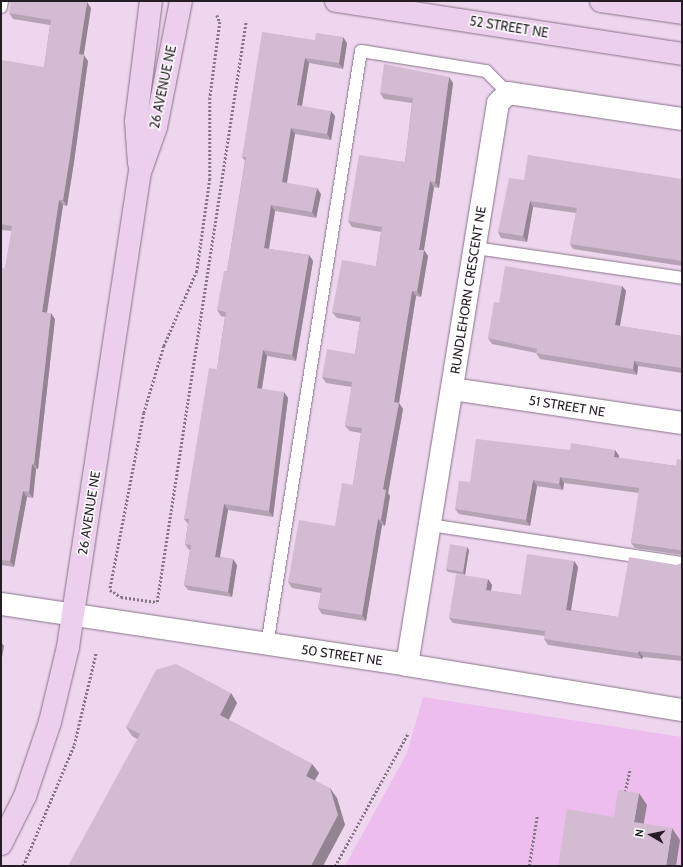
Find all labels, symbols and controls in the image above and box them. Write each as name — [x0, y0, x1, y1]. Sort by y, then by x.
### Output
street label: 52 STREET NE — [468, 13, 550, 41]
street label: 26 AVENUE NE — [147, 44, 179, 130]
street label: RUNDLEHORN CRESCENT NE — [447, 205, 489, 375]
street label: 51 STREET NE — [528, 392, 606, 420]
street label: 26 AVENUE NE — [75, 470, 103, 556]
street label: 50 STREET NE — [300, 642, 384, 668]
north arrow — [631, 815, 671, 855]
text: N — [632, 828, 647, 838]

